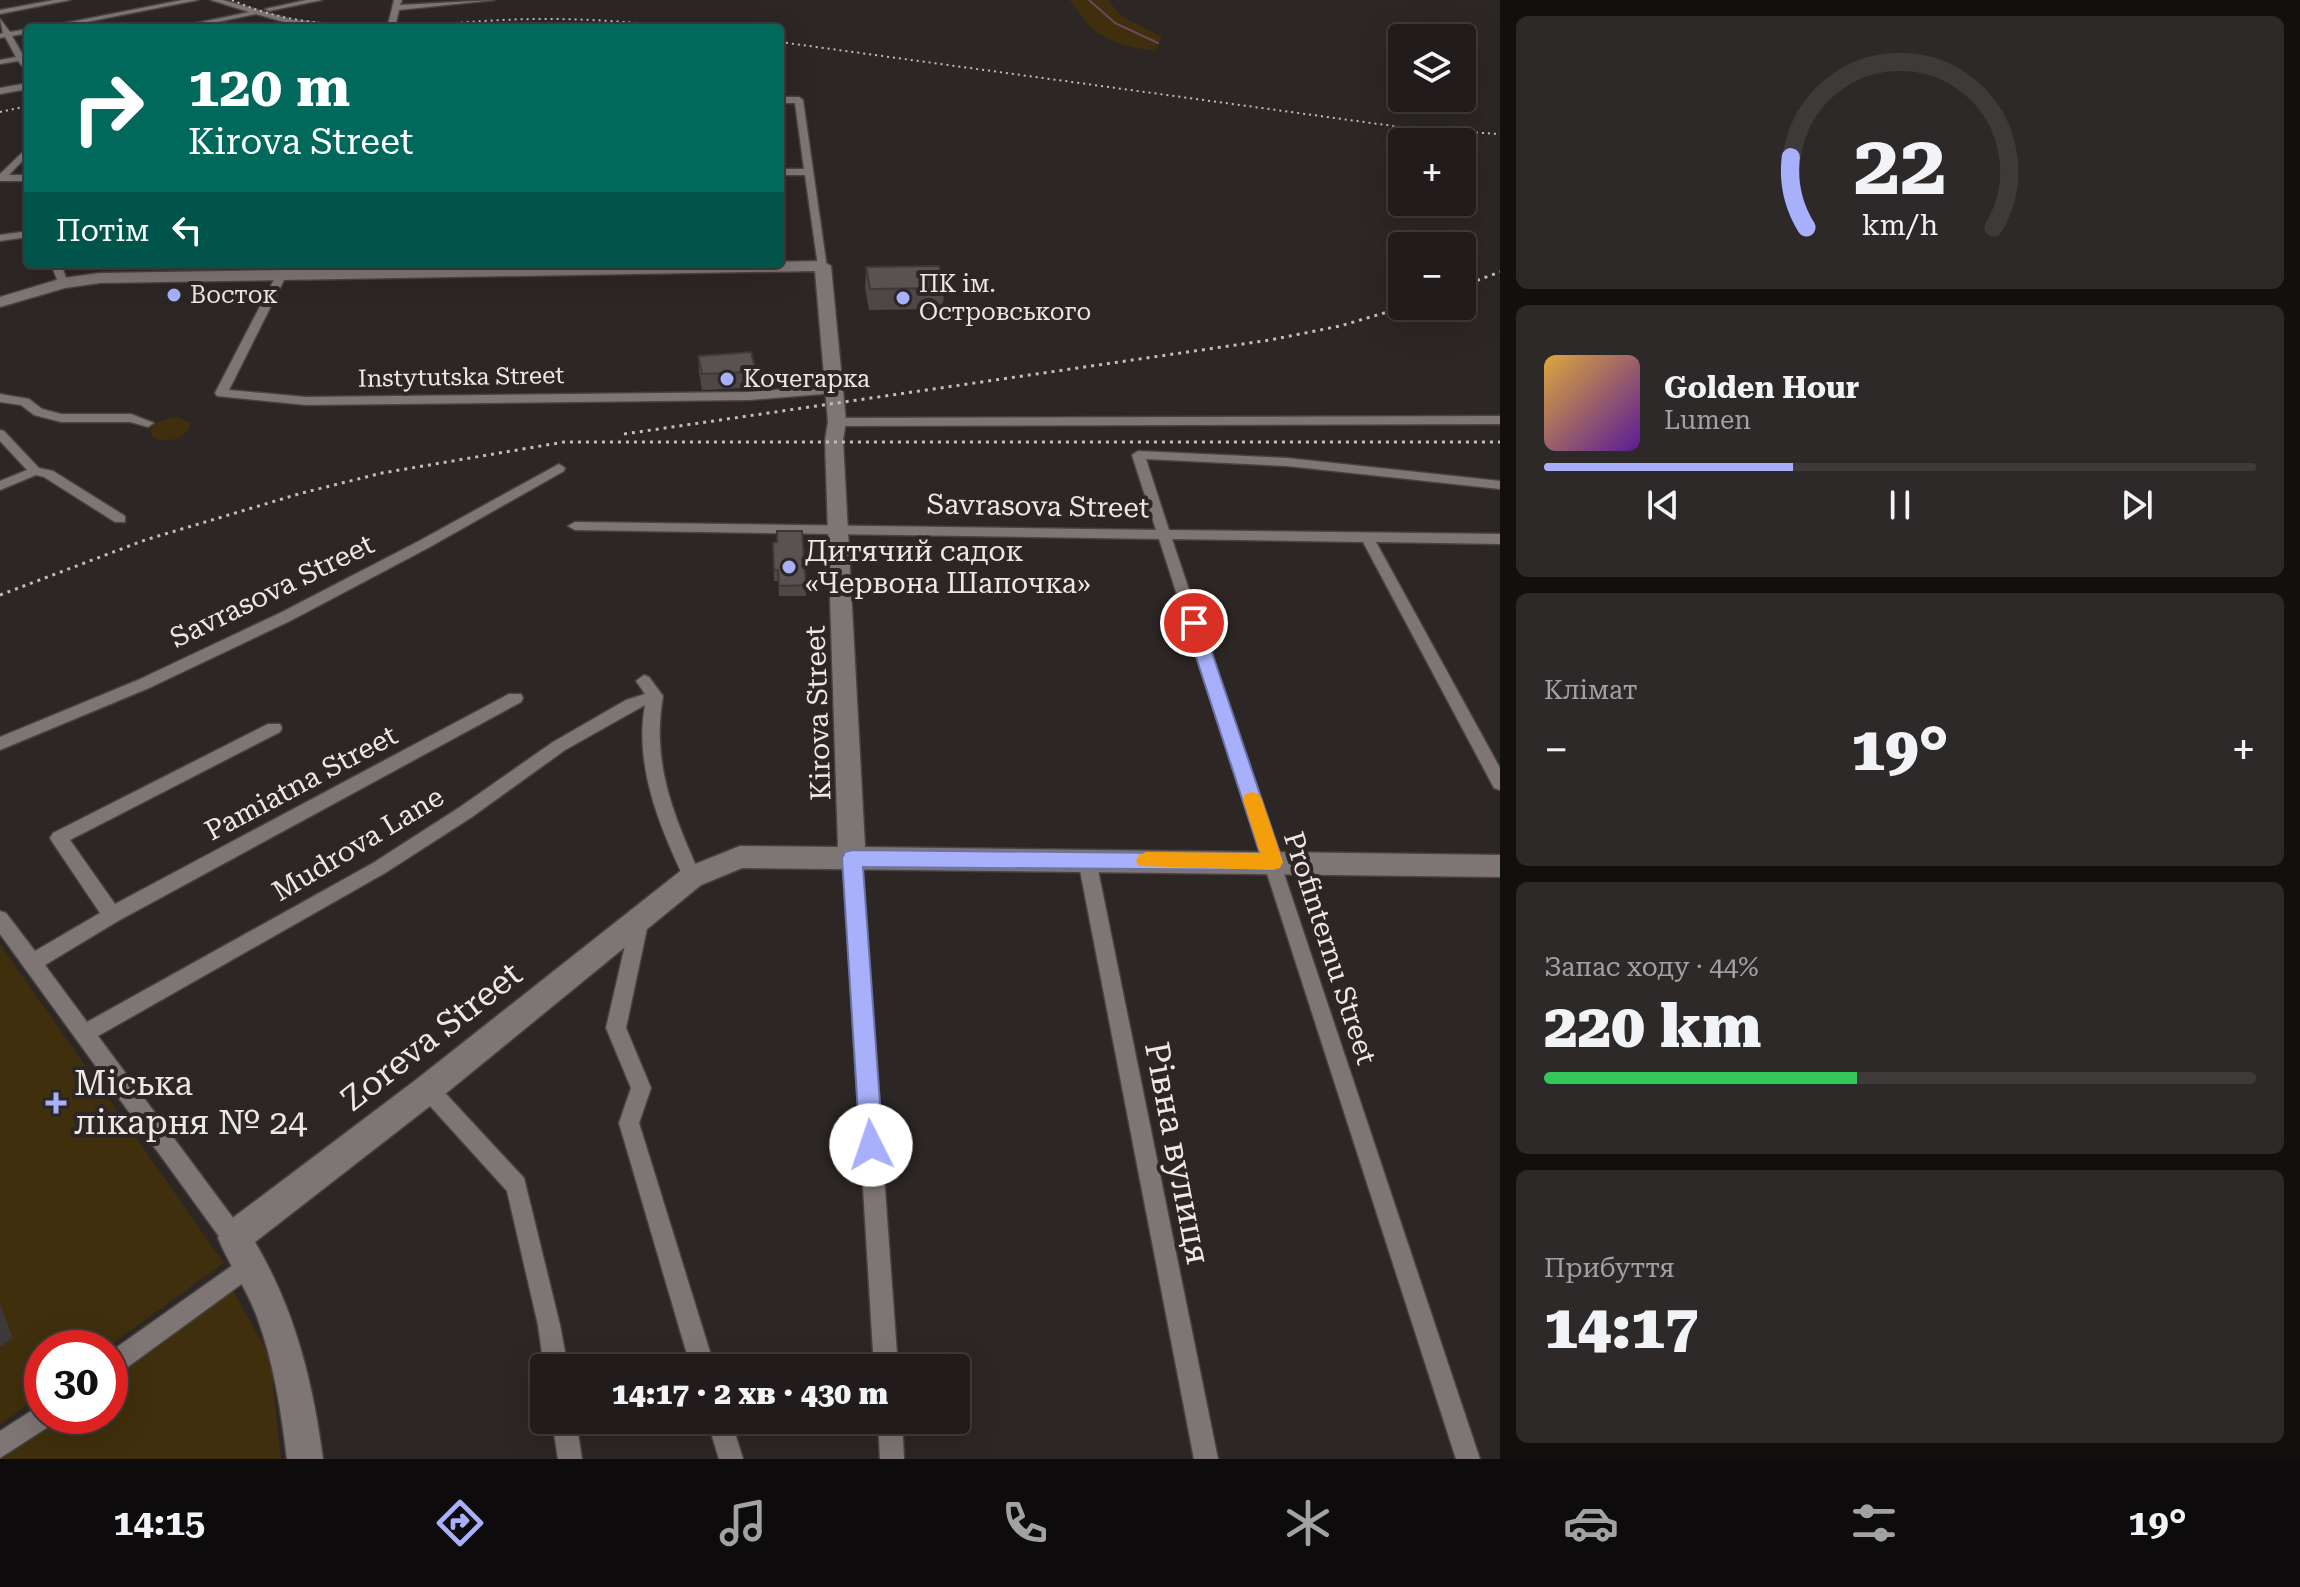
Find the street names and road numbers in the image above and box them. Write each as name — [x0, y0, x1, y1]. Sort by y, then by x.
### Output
street label: Instytutska Street — [357, 361, 565, 393]
street label: Savrasova Street — [926, 488, 1150, 524]
street label: Savrasova Street — [165, 527, 379, 655]
street label: Kirova Street — [798, 625, 838, 801]
street label: Pamiatna Street — [199, 718, 403, 848]
street label: Mudrova Lane — [266, 780, 450, 908]
street label: Profinternu Street — [1277, 827, 1383, 1069]
street label: Zoreva Street — [333, 953, 529, 1119]
street label: Рівна вулиця — [1137, 1038, 1219, 1268]

